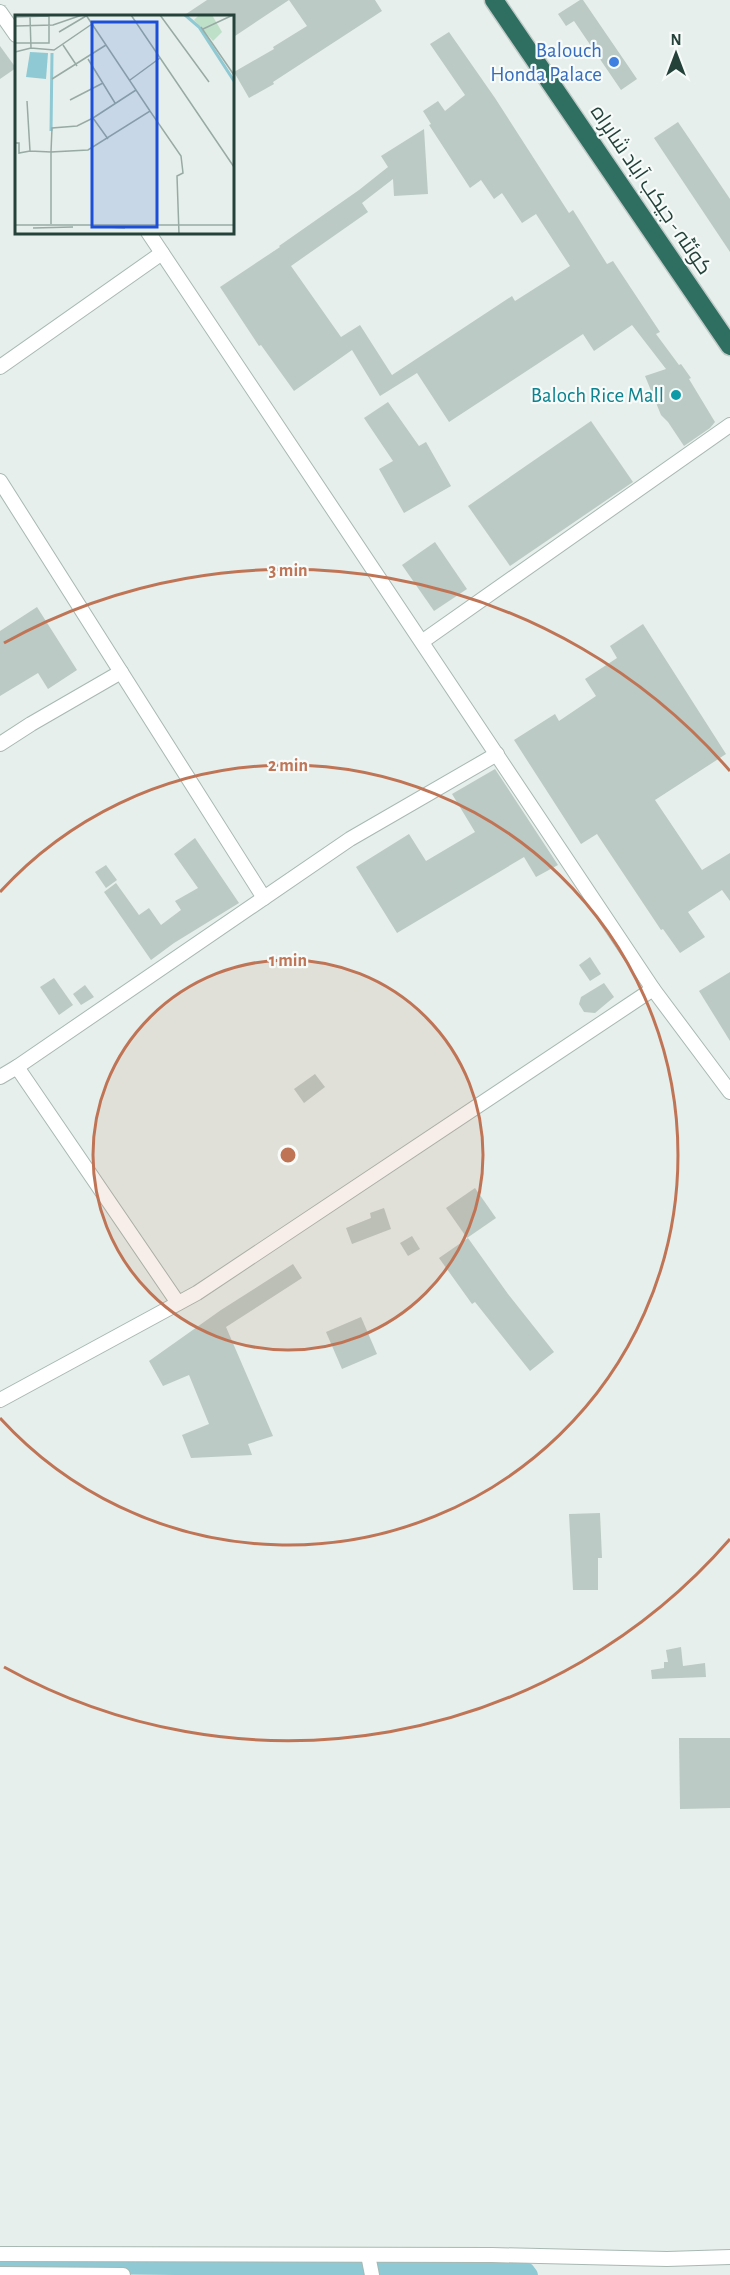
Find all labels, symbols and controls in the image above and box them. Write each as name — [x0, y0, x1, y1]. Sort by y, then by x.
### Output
inset map — [15, 15, 234, 234]
north arrow — [646, 24, 706, 84]
text: N — [670, 32, 682, 48]
place label: Balouch Honda Palace — [490, 40, 602, 85]
marker: Balouch Honda Palace — [607, 55, 621, 69]
street label: کوئٹہ - جیکب آباد شاہراہ — [584, 100, 717, 280]
place label: Baloch Rice Mall — [531, 385, 664, 406]
marker: Baloch Rice Mall — [669, 388, 683, 402]
text: 3 min — [268, 562, 308, 580]
text: 2 min — [268, 757, 308, 775]
text: 1 min — [269, 952, 307, 970]
centre of rings — [278, 1145, 298, 1165]

